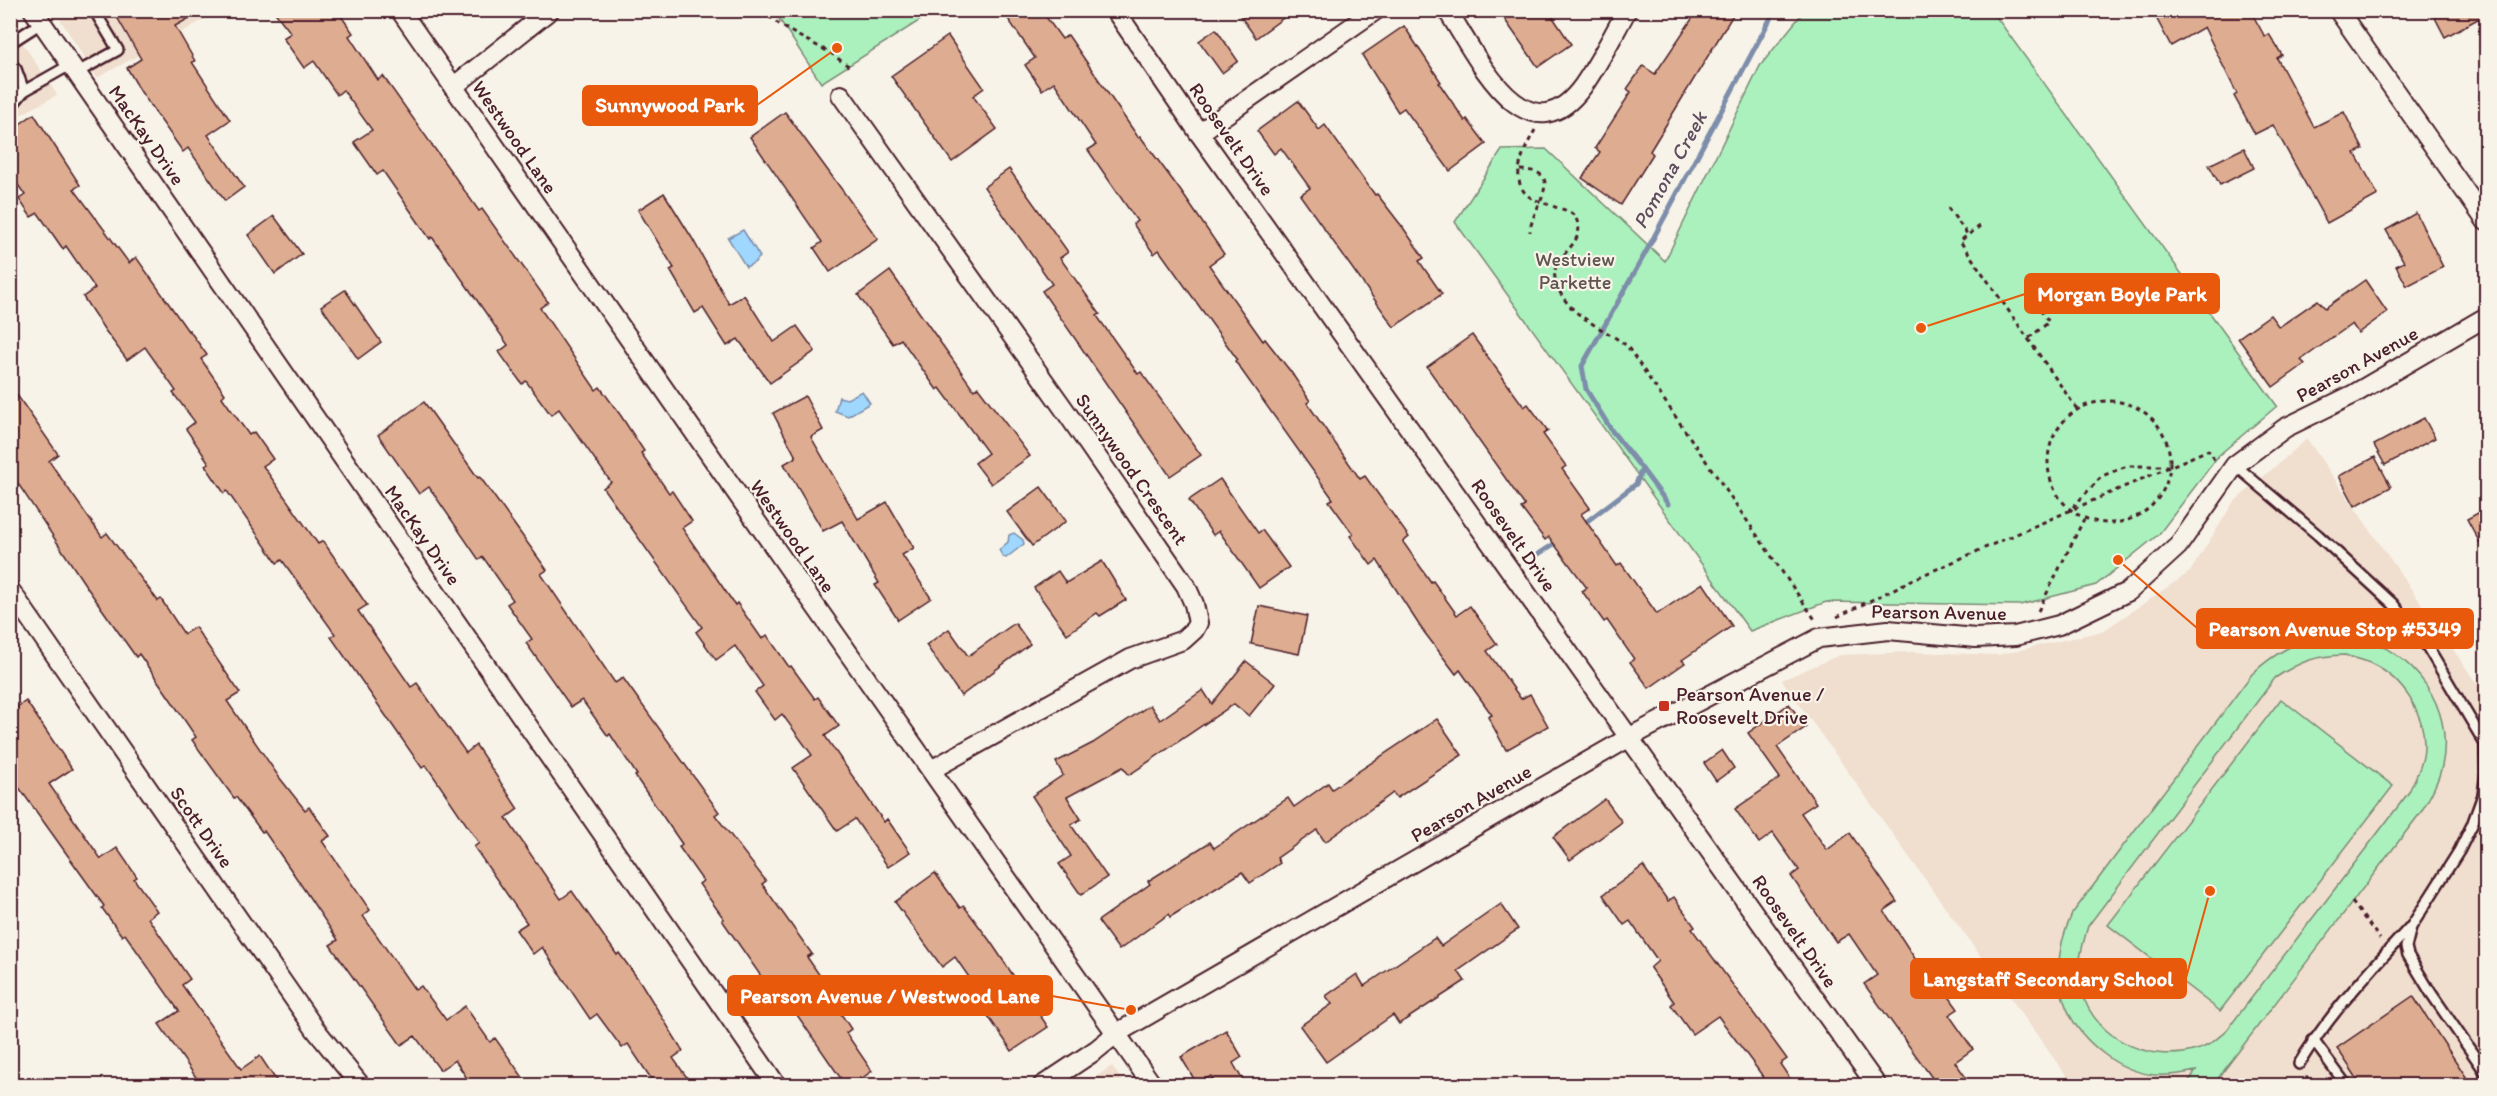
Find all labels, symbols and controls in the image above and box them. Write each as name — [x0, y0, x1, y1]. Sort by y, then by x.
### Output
street label: Westwood Lane — [467, 76, 563, 198]
street label: Roosevelt Drive — [1184, 78, 1280, 200]
street label: MacKay Drive — [104, 80, 190, 190]
callout: Sunnywood Park — [583, 86, 757, 125]
text: Sunnywood Park — [595, 92, 746, 118]
water label: Pomona Creek — [1627, 106, 1713, 233]
park label: Westview Parkette — [1535, 247, 1615, 294]
callout: Morgan Boyle Park — [2025, 274, 2219, 313]
text: Morgan Boyle Park — [2037, 281, 2208, 307]
street label: Pearson Avenue — [2292, 321, 2422, 407]
street label: Sunnywood Crescent — [1071, 389, 1193, 549]
street label: Roosevelt Drive — [1466, 474, 1562, 596]
street label: Westwood Lane — [745, 475, 841, 597]
street label: MacKay Drive — [380, 480, 466, 590]
street label: Pearson Avenue — [1871, 599, 2007, 625]
callout: Pearson Avenue Stop #5349 — [2197, 609, 2473, 648]
text: Pearson Avenue Stop #5349 — [2208, 616, 2462, 642]
place label: Pearson Avenue / Roosevelt Drive — [1676, 682, 1825, 729]
marker: Pearson Avenue / Roosevelt Drive — [1657, 699, 1671, 713]
street label: Pearson Avenue — [1406, 759, 1536, 847]
street label: Scott Drive — [165, 782, 239, 872]
street label: Roosevelt Drive — [1747, 870, 1843, 992]
callout: Langstaff Secondary School — [1911, 959, 2186, 998]
text: Langstaff Secondary School — [1923, 966, 2174, 992]
callout: Pearson Avenue / Westwood Lane — [728, 976, 1052, 1015]
text: Pearson Avenue / Westwood Lane — [740, 983, 1040, 1008]

